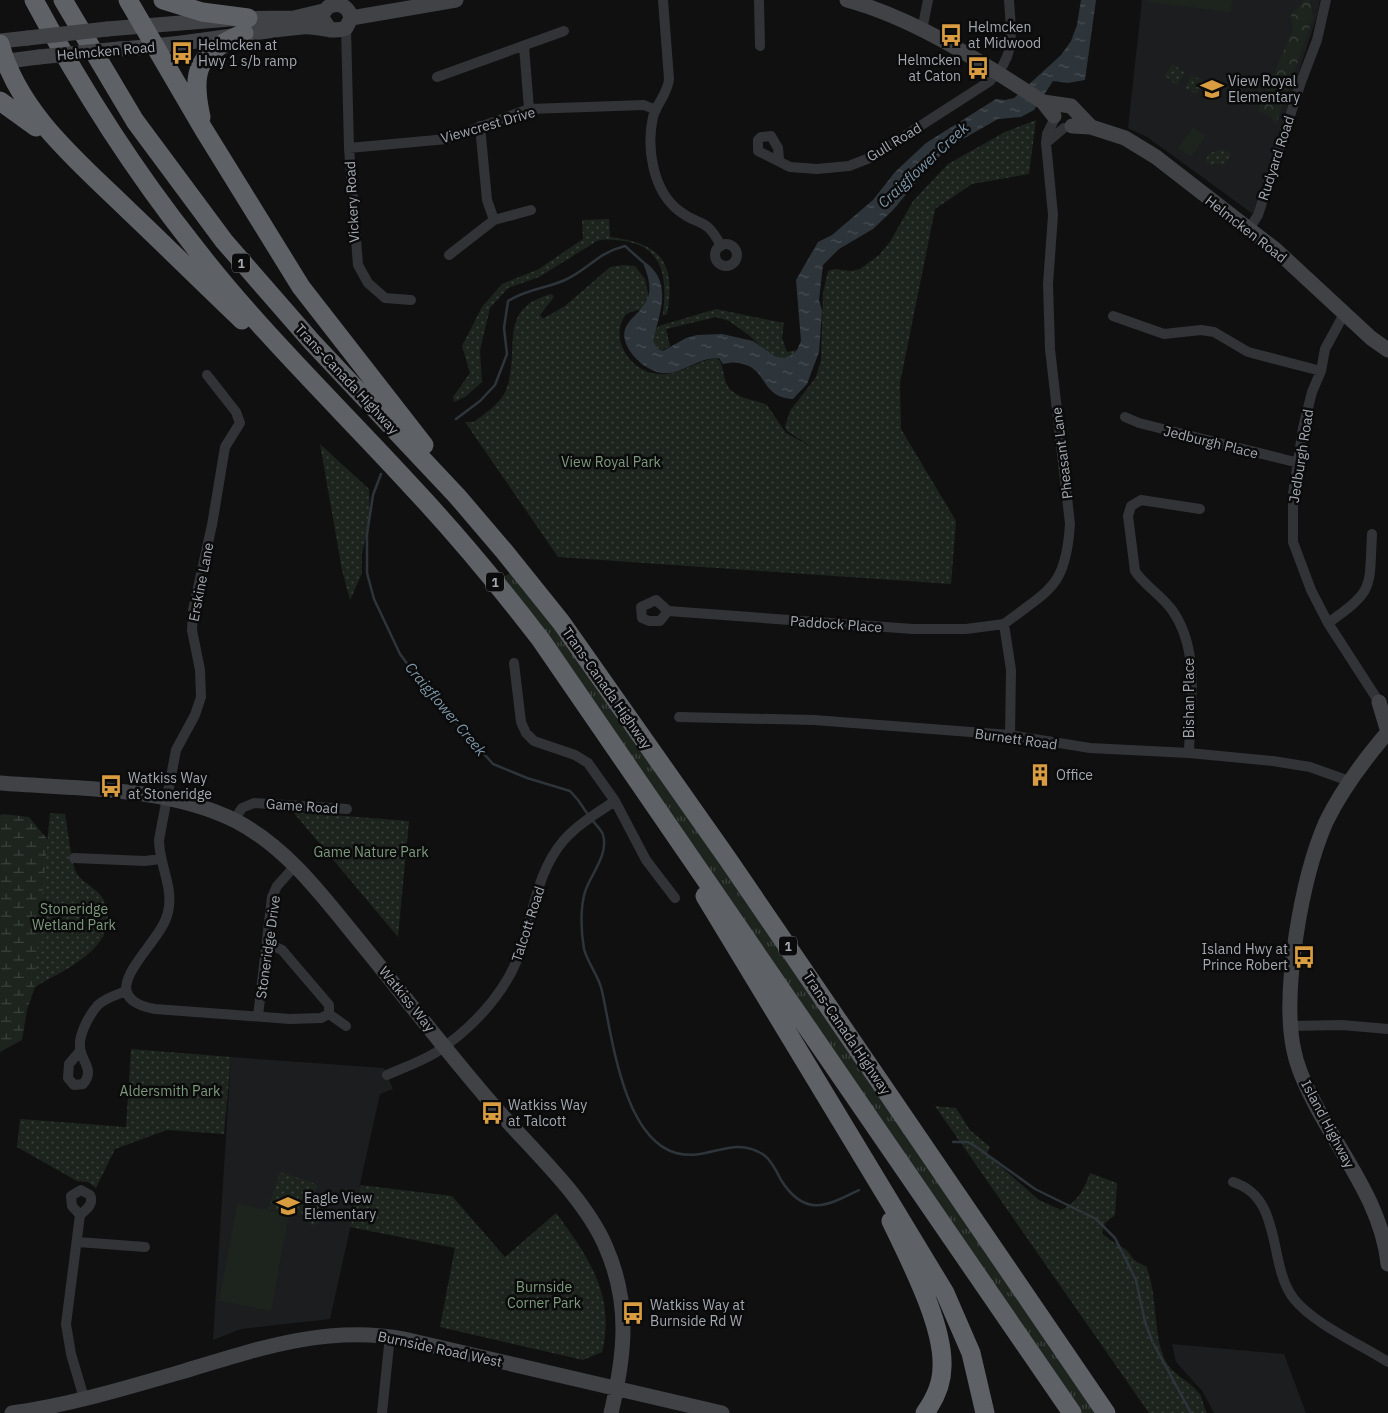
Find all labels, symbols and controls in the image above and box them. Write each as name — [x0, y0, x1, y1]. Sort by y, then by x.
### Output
place label: Helmcken at Midwood — [968, 18, 1041, 52]
bus stop icon: Helmcken at Midwood — [938, 22, 964, 48]
place label: Helmcken at Hwy 1 s/b ramp — [198, 36, 297, 70]
street label: Helmcken Road — [56, 38, 156, 64]
bus stop icon: Helmcken at Hwy 1 s/b ramp — [169, 40, 195, 66]
place label: Helmcken at Caton — [898, 51, 961, 85]
bus stop icon: Helmcken at Caton — [965, 55, 991, 81]
place label: View Royal Elementary — [1228, 72, 1300, 106]
school or university icon: View Royal Elementary — [1199, 76, 1225, 102]
street label: Viewcrest Drive — [439, 103, 538, 147]
street label: Rudyard Road — [1254, 113, 1298, 203]
water label: Craigflower Creek — [874, 118, 972, 212]
street label: Gull Road — [863, 119, 925, 165]
street label: Vickery Road — [341, 161, 363, 243]
street label: Helmcken Road — [1201, 191, 1291, 267]
road number: 1 — [232, 254, 250, 272]
street label: Trans-Canada Highway — [291, 320, 403, 438]
street label: Pheasant Lane — [1047, 406, 1077, 500]
street label: Jedburgh Road — [1285, 408, 1317, 504]
street label: Jedburgh Place — [1162, 422, 1260, 463]
park label: View Royal Park — [561, 453, 662, 471]
street label: Erskine Lane — [185, 541, 218, 623]
road number: 1 — [486, 572, 504, 592]
street label: Paddock Place — [789, 612, 883, 636]
street label: Trans-Canada Highway — [558, 624, 656, 752]
street label: Bishan Place — [1180, 657, 1198, 738]
water label: Craigflower Creek — [401, 658, 491, 760]
street label: Burnett Road — [974, 724, 1058, 754]
building icon: Office — [1027, 762, 1053, 788]
place label: Office — [1056, 766, 1093, 784]
place label: Watkiss Way at Stoneridge — [128, 769, 212, 803]
bus stop icon: Watkiss Way at Stoneridge — [98, 773, 124, 799]
street label: Game Road — [265, 794, 339, 818]
park label: Game Nature Park — [313, 843, 429, 861]
street label: Talcott Road — [507, 884, 549, 964]
street label: Stoneridge Drive — [252, 894, 284, 1000]
park label: Stoneridge Wetland Park — [32, 900, 117, 934]
road number: 1 — [779, 936, 797, 956]
place label: Island Hwy at Prince Robert — [1202, 940, 1288, 974]
bus stop icon: Island Hwy at Prince Robert — [1291, 944, 1317, 970]
street label: Watkiss Way — [375, 963, 439, 1035]
street label: Trans-Canada Highway — [799, 968, 895, 1098]
street label: Island Highway — [1297, 1077, 1359, 1171]
park label: Aldersmith Park — [120, 1082, 221, 1100]
place label: Watkiss Way at Talcott — [508, 1096, 587, 1130]
bus stop icon: Watkiss Way at Talcott — [479, 1100, 505, 1126]
place label: Eagle View Elementary — [304, 1189, 376, 1223]
school or university icon: Eagle View Elementary — [275, 1193, 301, 1219]
park label: Burnside Corner Park — [507, 1278, 582, 1312]
place label: Watkiss Way at Burnside Rd W — [650, 1296, 745, 1330]
bus stop icon: Watkiss Way at Burnside Rd W — [620, 1300, 646, 1326]
street label: Burnside Road West — [376, 1327, 504, 1371]

